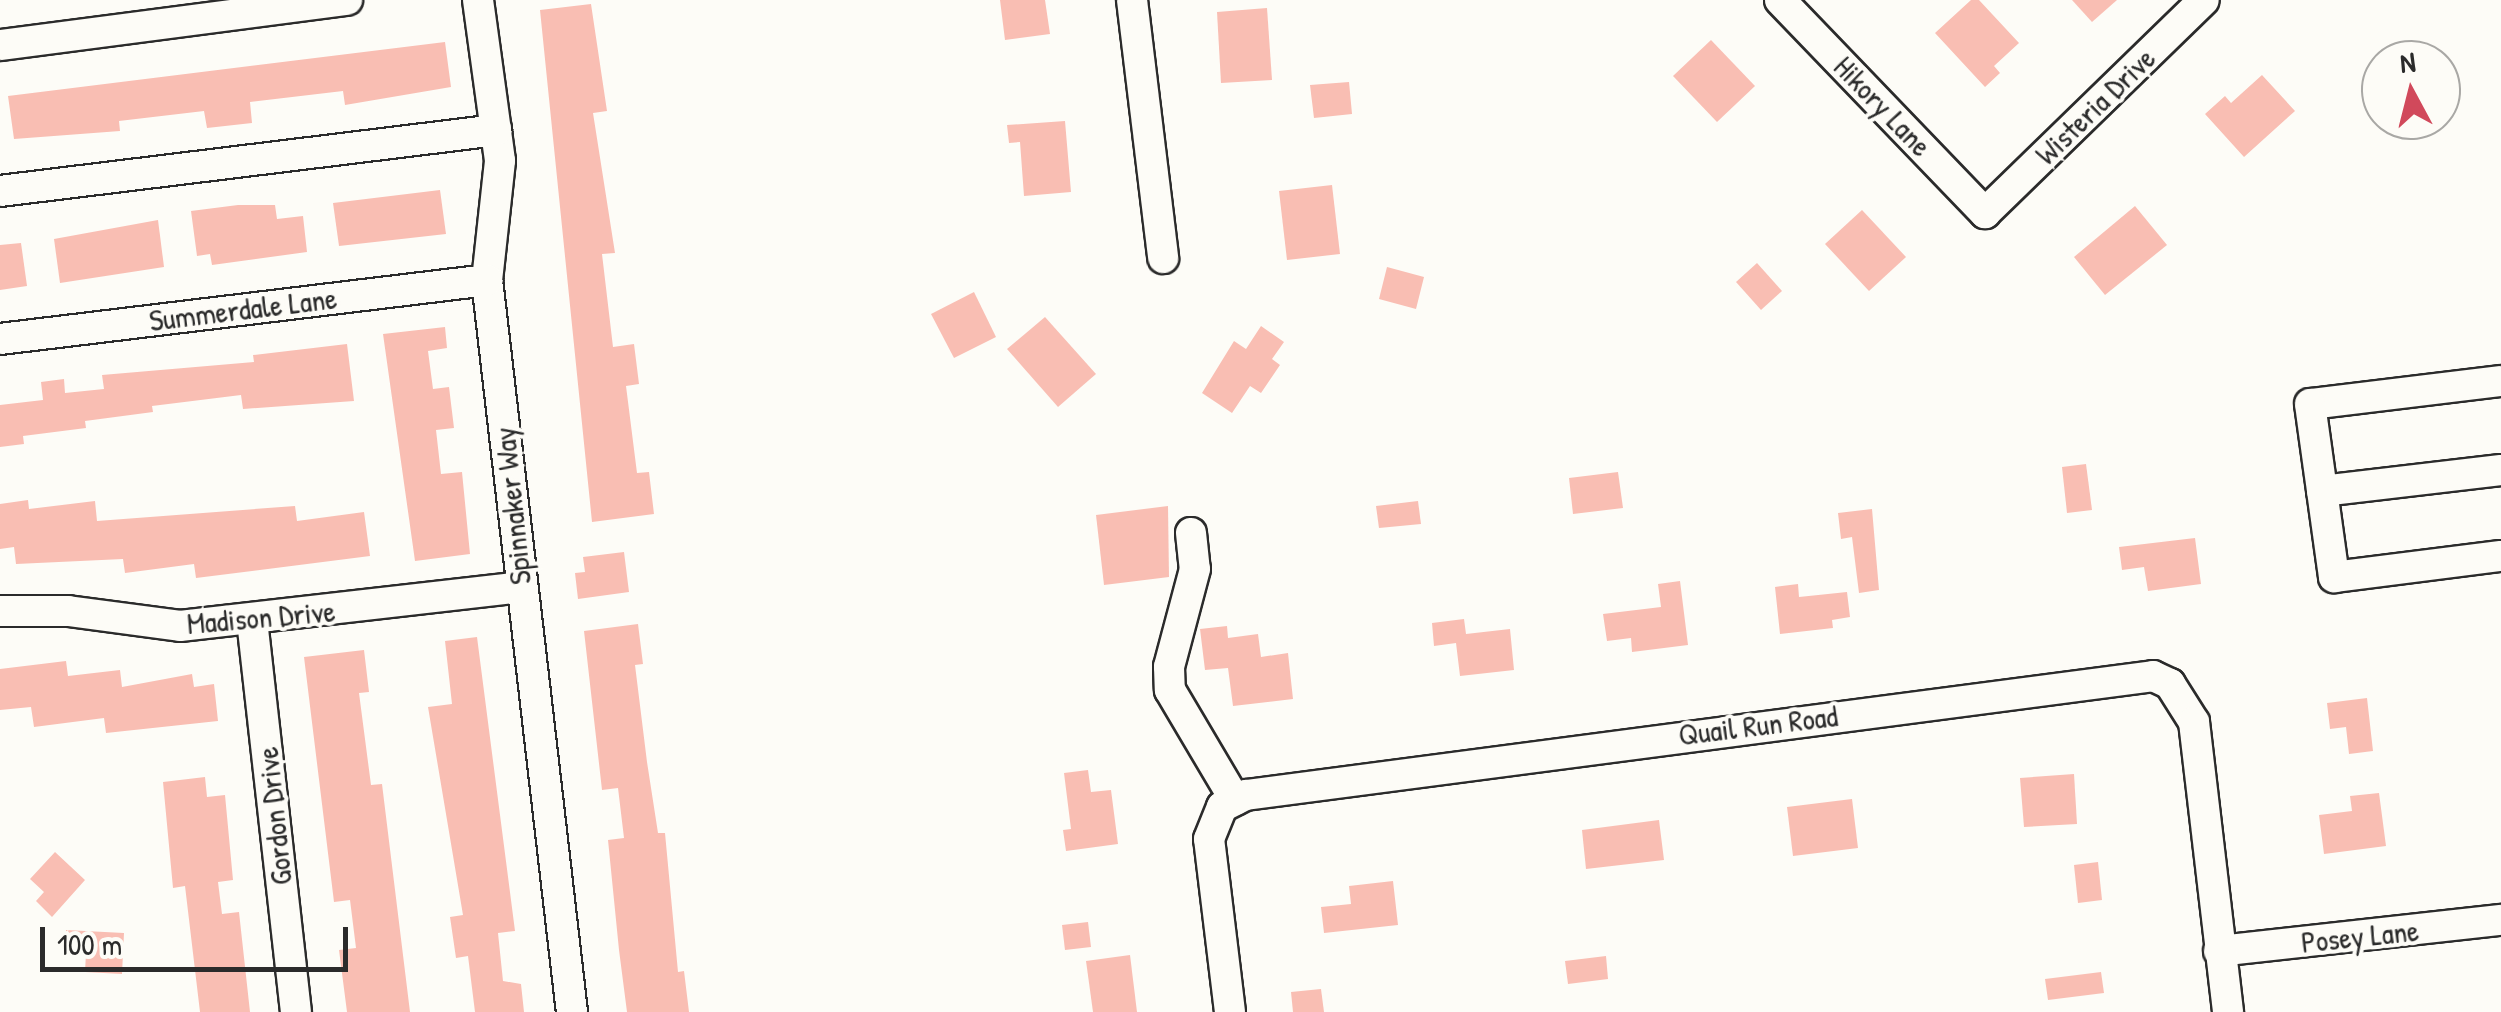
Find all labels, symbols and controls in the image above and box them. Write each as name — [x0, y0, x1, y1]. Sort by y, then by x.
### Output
street label: Wisteria Drive — [2028, 40, 2162, 172]
north arrow — [2361, 40, 2461, 140]
text: N — [2398, 42, 2417, 82]
street label: Hikory Lane — [1827, 49, 1939, 163]
street label: Summerdale Lane — [147, 280, 339, 338]
street label: Spinnaker Way — [486, 426, 538, 586]
street label: Madison Drive — [185, 593, 337, 641]
street label: Quail Run Road — [1676, 697, 1840, 753]
street label: Gordon Drive — [249, 745, 299, 887]
scale bar — [45, 907, 352, 969]
street label: Posey Lane — [2299, 912, 2421, 960]
text: 100 m — [57, 924, 122, 964]

